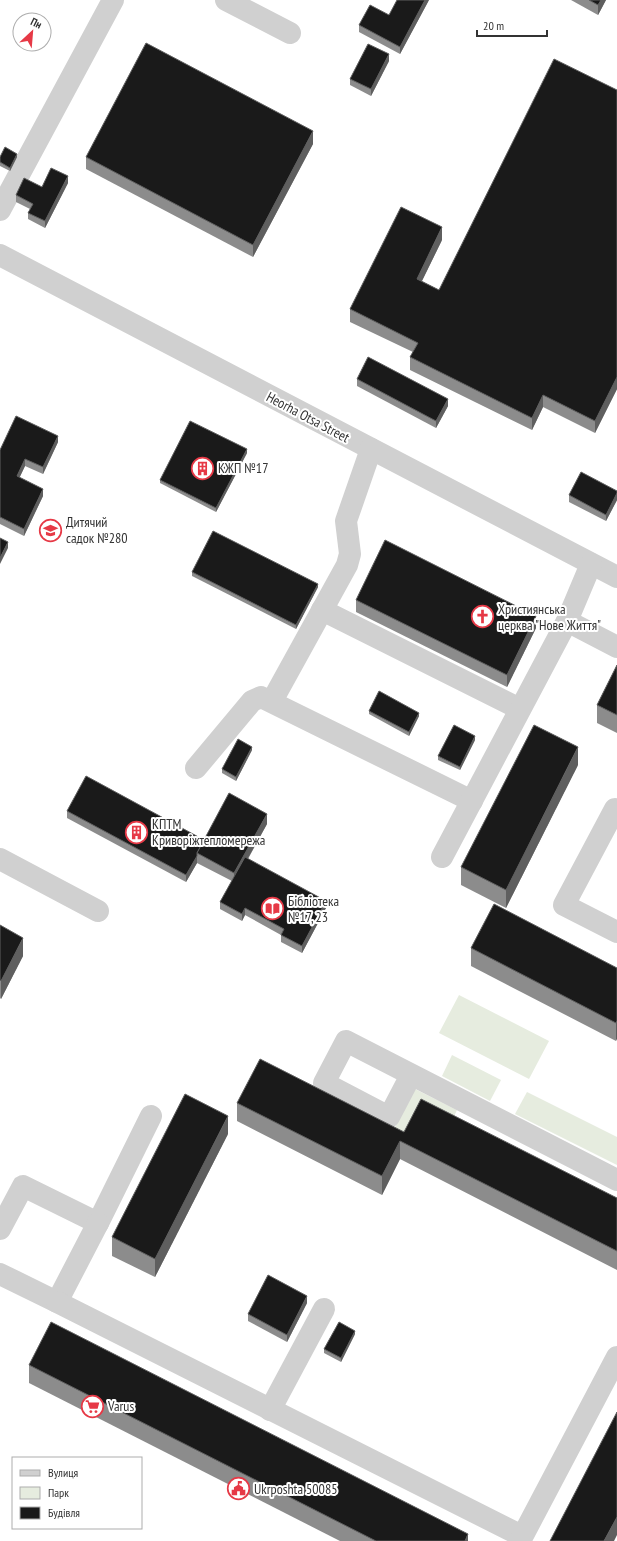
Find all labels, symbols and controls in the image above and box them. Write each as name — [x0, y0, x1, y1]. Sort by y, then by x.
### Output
north arrow — [12, 12, 52, 52]
scale bar — [477, 12, 547, 38]
text: Пн — [29, 14, 44, 32]
text: 20 m — [483, 18, 504, 33]
street label: Heorha Otsa Street — [263, 388, 353, 447]
building icon: КЖП №17 — [190, 455, 216, 481]
place label: КЖП №17 — [218, 459, 268, 477]
place label: Дитячий садок №280 — [66, 513, 128, 547]
school or university icon: Дитячий садок №280 — [37, 517, 63, 543]
place label: Християнська церква "Нове Життя" — [498, 600, 601, 634]
church icon: Християнська церква "Нове Життя" — [469, 604, 495, 630]
place label: КПТМ Криворіжтепломережа — [152, 815, 265, 849]
building icon: КПТМ Криворіжтепломережа — [123, 819, 149, 845]
place label: Бібліотека №17, 23 — [288, 892, 339, 926]
library icon: Бібліотека №17, 23 — [260, 896, 286, 922]
supermarket icon: Varus — [79, 1393, 105, 1419]
place label: Varus — [107, 1397, 134, 1415]
legend — [12, 1457, 142, 1529]
text: Вулиця — [48, 1465, 78, 1480]
public building icon: Ukrposhta 50085 — [226, 1476, 252, 1502]
place label: Ukrposhta 50085 — [254, 1480, 338, 1498]
text: Парк — [48, 1485, 69, 1500]
text: Будівля — [48, 1505, 80, 1520]

